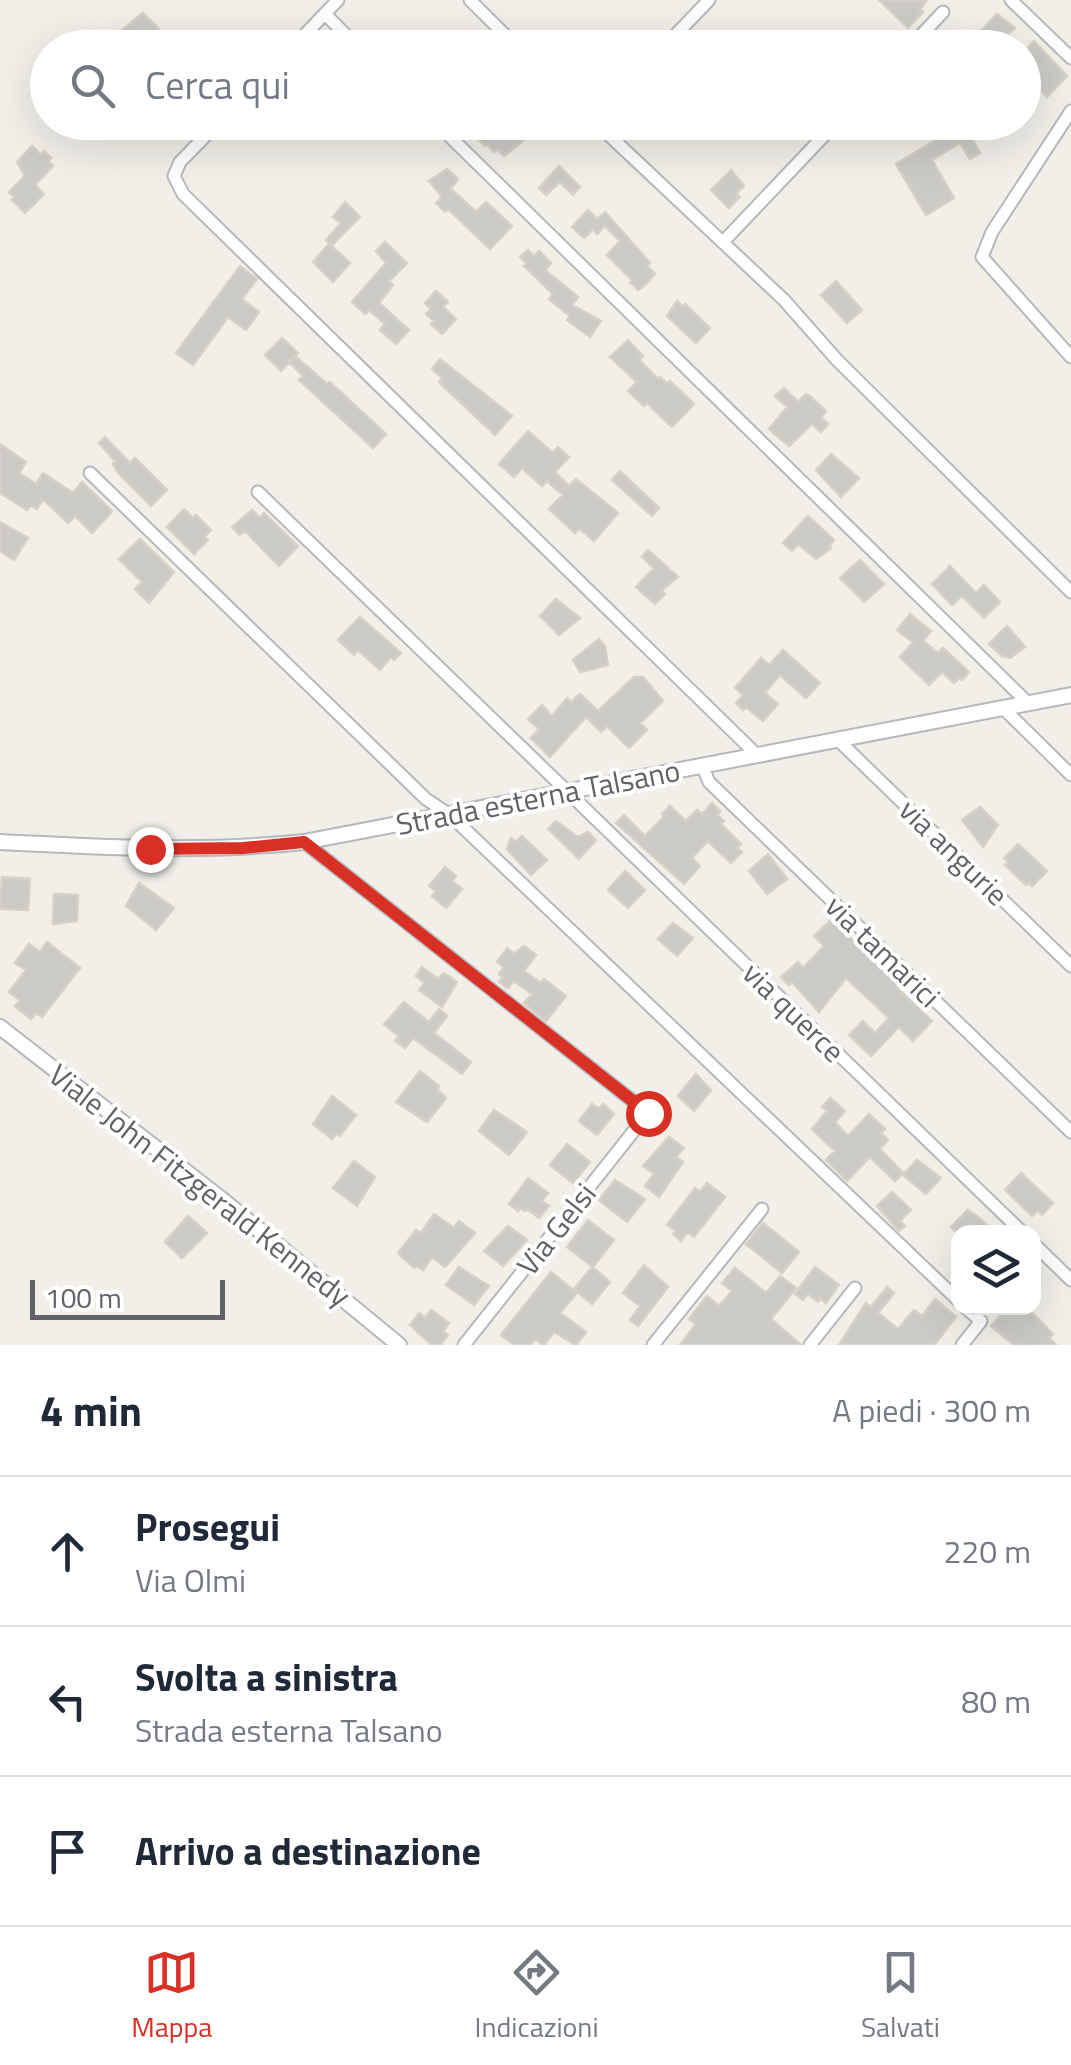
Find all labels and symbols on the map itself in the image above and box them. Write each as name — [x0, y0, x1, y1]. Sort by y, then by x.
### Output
street label: Strada esterna Talsano — [392, 747, 684, 847]
street label: via angurie — [889, 788, 1019, 916]
route end — [128, 827, 174, 873]
street label: via tamarici — [815, 884, 951, 1018]
street label: via querce — [732, 951, 856, 1073]
street label: Viale John Fitzgerald Kennedy — [39, 1052, 361, 1318]
route start — [626, 1091, 672, 1137]
street label: Via Gelsi — [505, 1173, 607, 1285]
scale bar — [30, 1275, 225, 1320]

